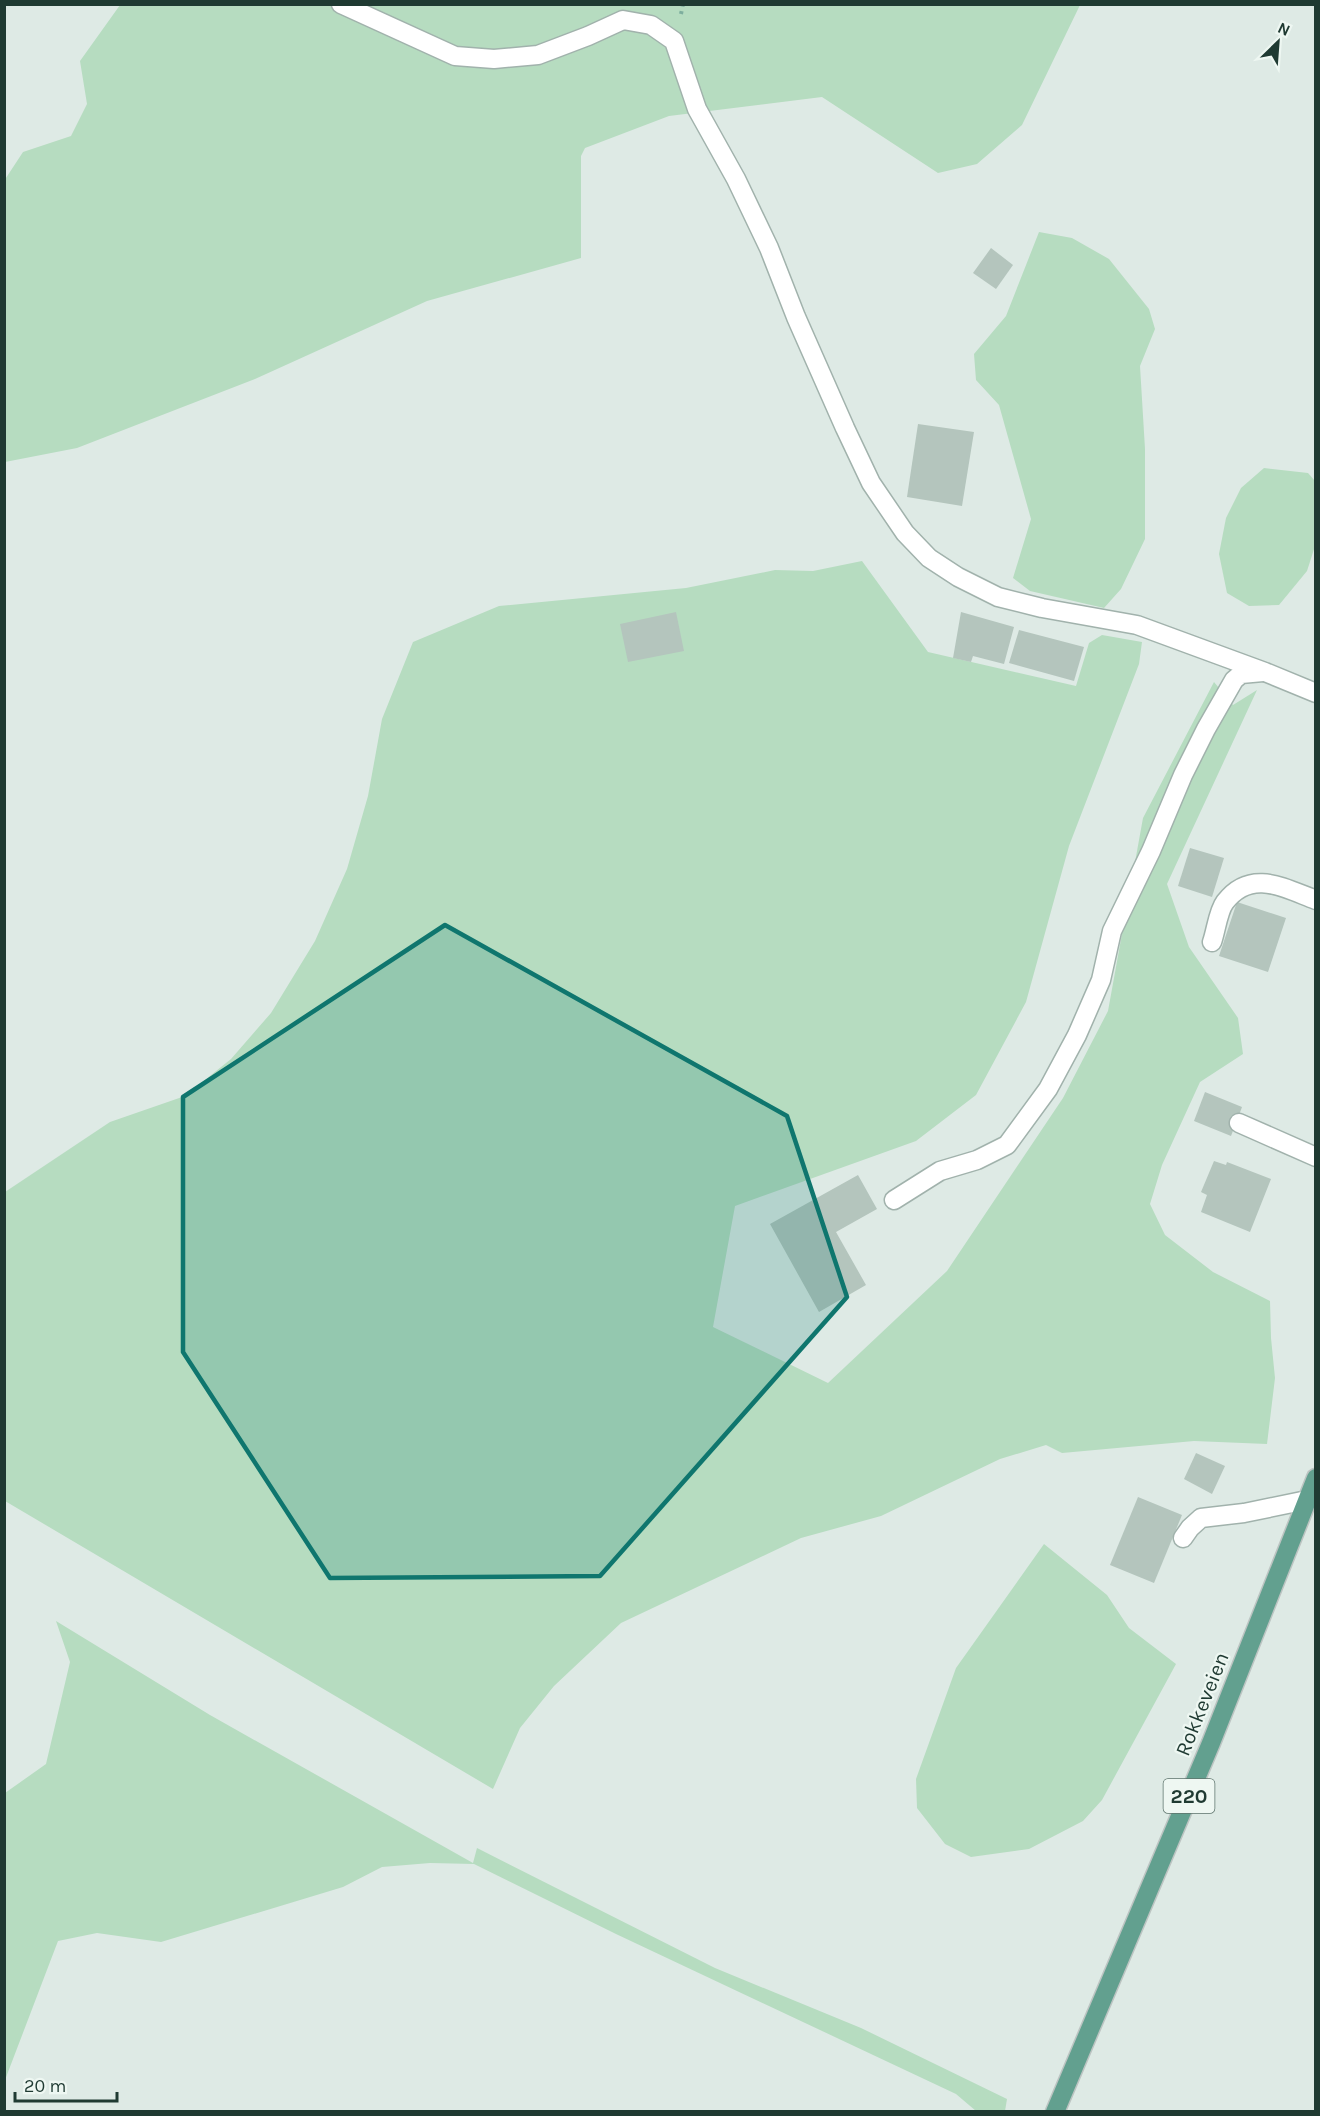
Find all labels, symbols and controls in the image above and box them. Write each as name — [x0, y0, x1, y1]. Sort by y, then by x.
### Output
north arrow — [1248, 12, 1308, 72]
text: N — [1275, 18, 1293, 40]
street label: Rokkeveien — [1170, 1649, 1234, 1759]
road number: 220 — [1164, 1779, 1214, 1813]
scale bar — [15, 2065, 117, 2103]
text: 20 m — [24, 2075, 66, 2097]

